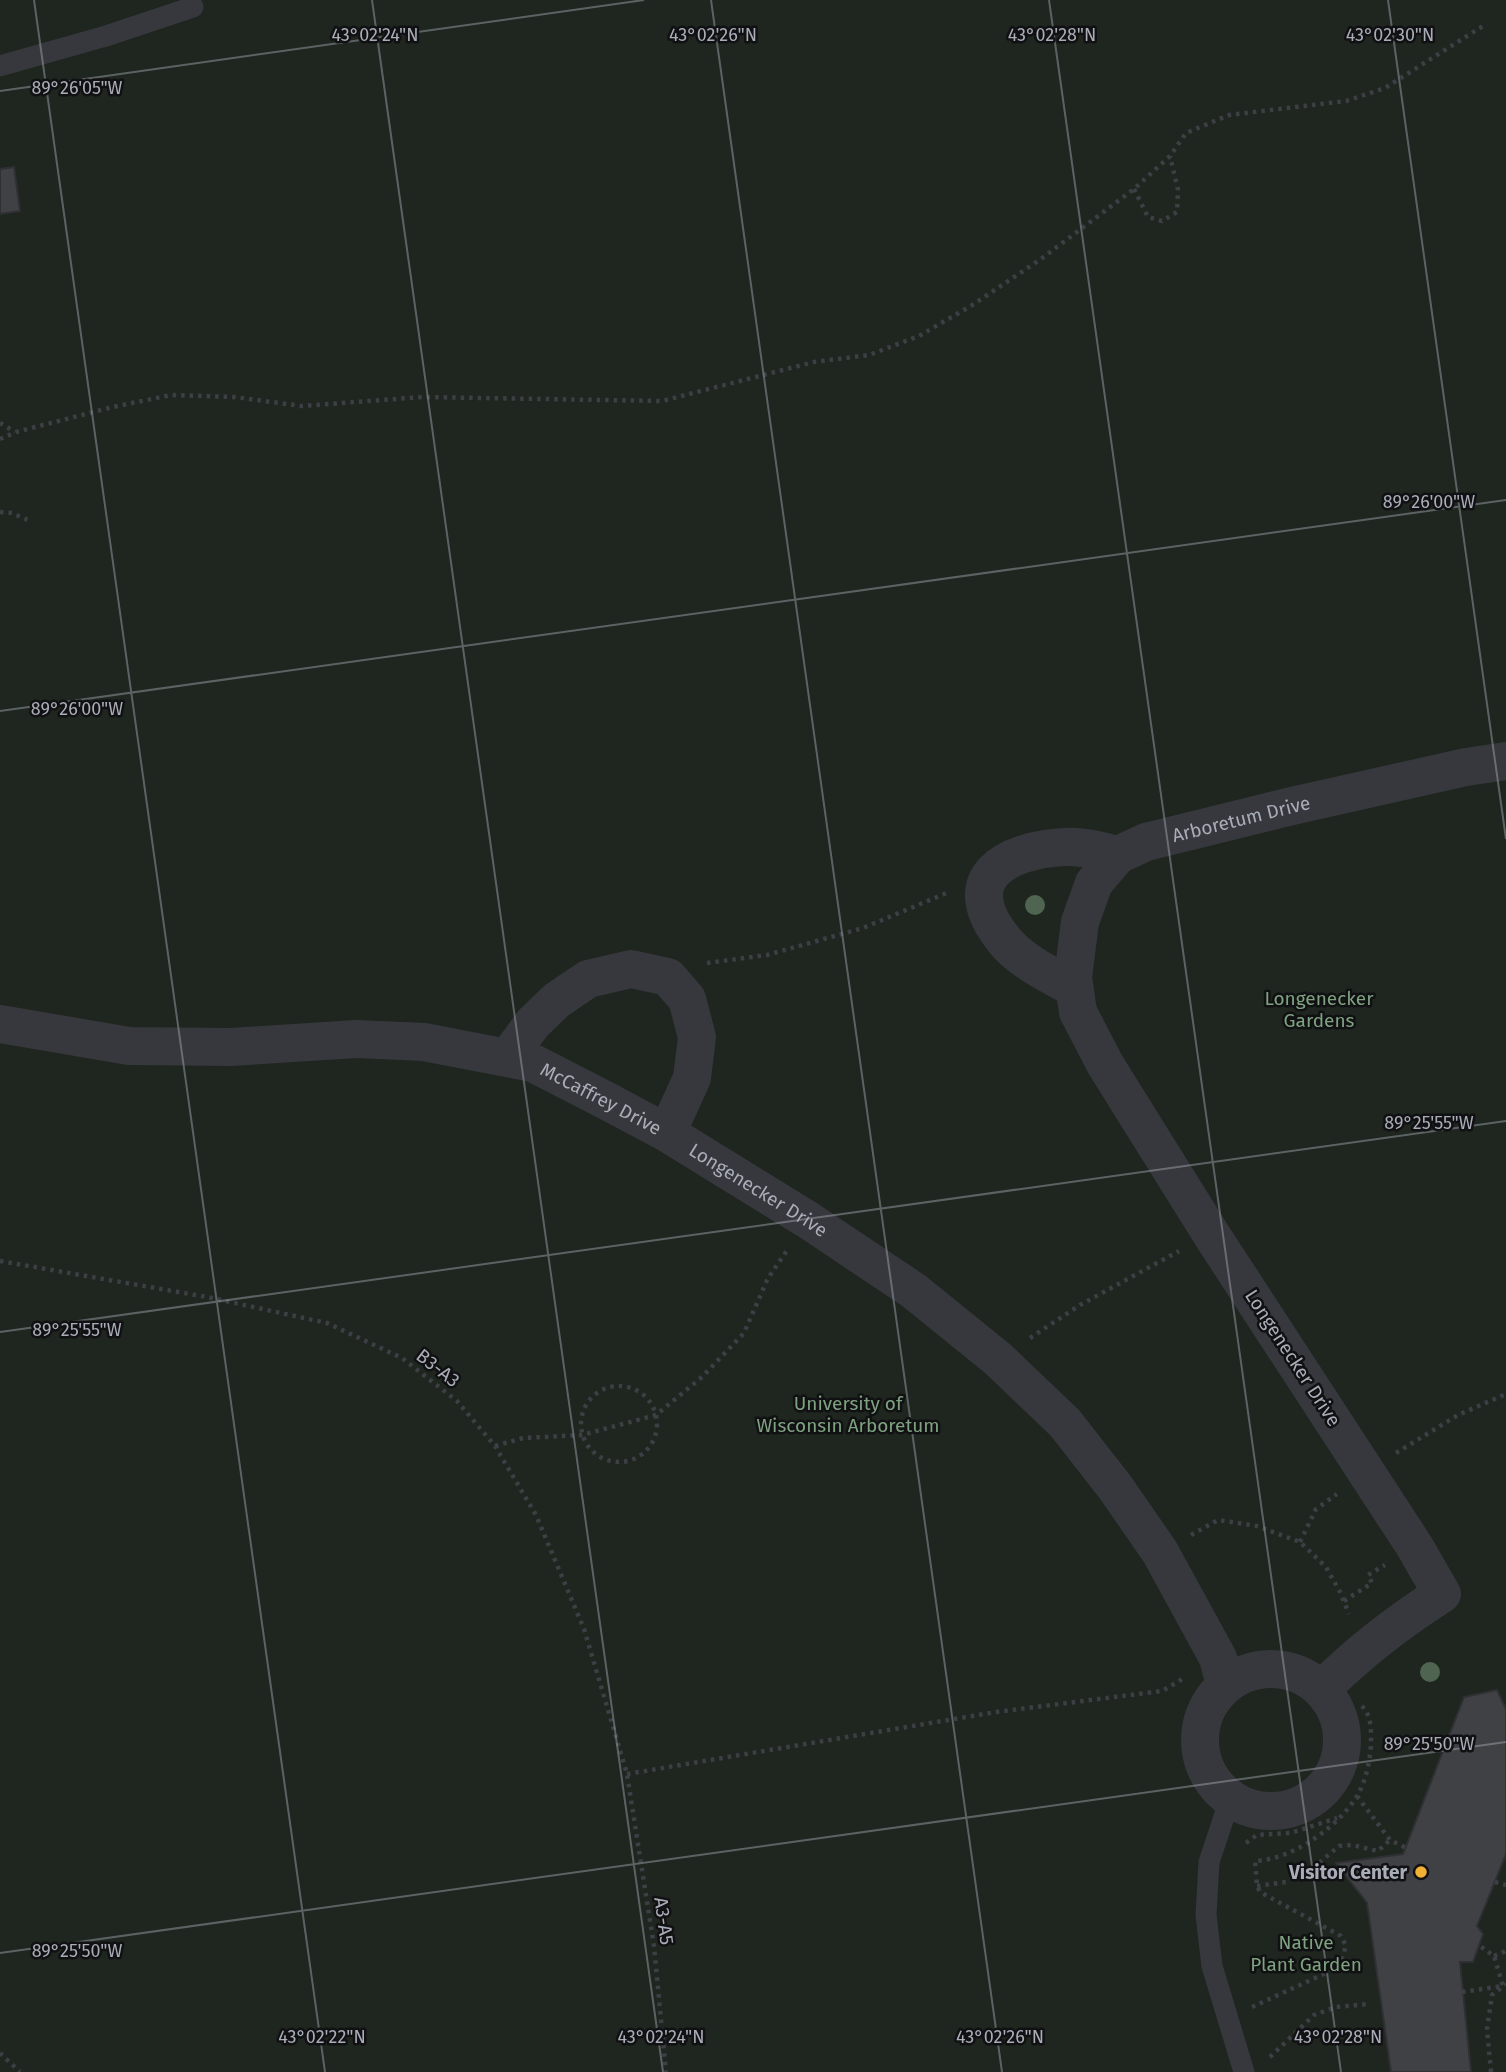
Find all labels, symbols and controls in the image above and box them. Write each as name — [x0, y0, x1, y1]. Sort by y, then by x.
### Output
text: 43°02'24"N — [332, 24, 418, 46]
text: 43°02'26"N — [669, 24, 757, 46]
text: 43°02'28"N — [1008, 24, 1096, 46]
text: 43°02'30"N — [1346, 24, 1434, 46]
text: 89°26'05"W — [32, 77, 123, 99]
text: 89°26'00"W — [1383, 491, 1475, 513]
text: 89°26'00"W — [31, 698, 123, 720]
street label: Arboretum Drive — [1170, 791, 1312, 847]
park label: Longenecker Gardens — [1265, 987, 1374, 1032]
street label: McCaffrey Drive — [537, 1057, 666, 1140]
text: 89°25'55"W — [1384, 1112, 1474, 1134]
street label: Longenecker Drive — [685, 1138, 832, 1241]
street label: Longenecker Drive — [1240, 1285, 1346, 1431]
text: 89°25'55"W — [32, 1319, 122, 1341]
street label: B3-A3 — [412, 1344, 464, 1392]
park label: University of Wisconsin Arboretum — [756, 1392, 940, 1437]
text: 89°25'50"W — [1384, 1733, 1474, 1755]
place label: Visitor Center — [1288, 1861, 1407, 1884]
marker: Visitor Center — [1413, 1864, 1429, 1880]
street label: A3-A5 — [649, 1896, 679, 1946]
park label: Native Plant Garden — [1250, 1931, 1362, 1976]
text: 89°25'50"W — [32, 1940, 122, 1962]
text: 43°02'22"N — [278, 2026, 366, 2048]
text: 43°02'24"N — [618, 2026, 704, 2048]
text: 43°02'26"N — [956, 2026, 1044, 2048]
text: 43°02'28"N — [1294, 2026, 1382, 2048]

